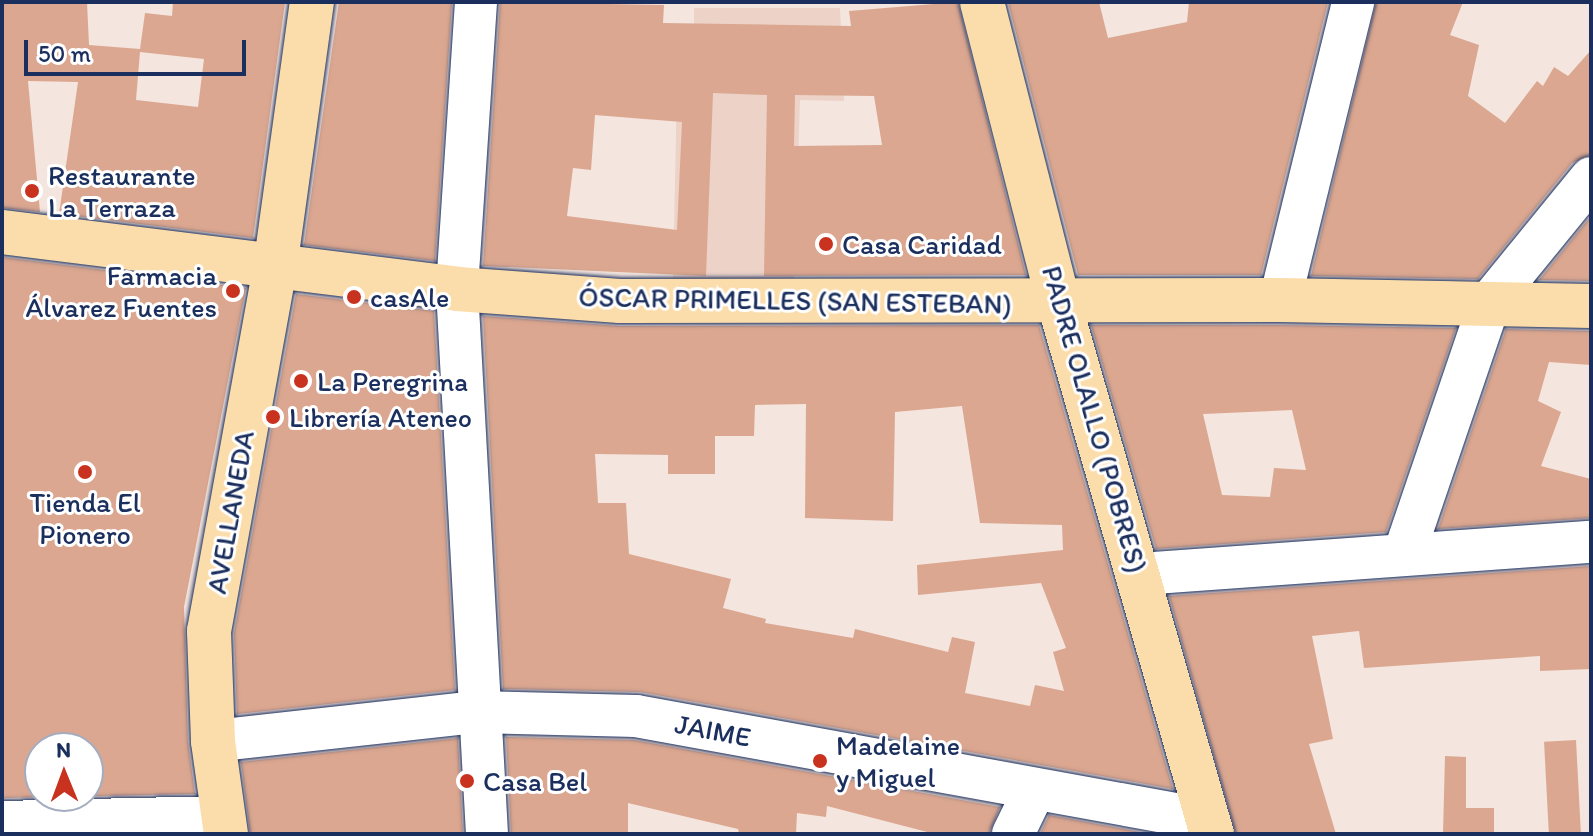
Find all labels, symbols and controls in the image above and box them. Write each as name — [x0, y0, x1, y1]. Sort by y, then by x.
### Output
scale bar — [28, 24, 250, 74]
text: 50 m — [38, 39, 91, 68]
place label: Restaurante La Terraza — [48, 158, 196, 224]
marker: Restaurante La Terraza — [23, 182, 41, 200]
place label: Casa Caridad — [842, 227, 1003, 261]
marker: Casa Caridad — [817, 235, 835, 253]
place label: Farmacia Álvarez Fuentes — [25, 258, 217, 324]
street label: PADRE OLALLO (POBRES) — [1035, 262, 1155, 576]
street label: ÓSCAR PRIMELLES (SAN ESTEBAN) — [576, 279, 1014, 321]
place label: casAle — [370, 280, 449, 314]
marker: Farmacia Álvarez Fuentes — [224, 282, 242, 300]
marker: casAle — [345, 288, 363, 306]
place label: La Peregrina — [317, 364, 468, 398]
marker: La Peregrina — [292, 372, 310, 390]
place label: Librería Ateneo — [289, 400, 472, 434]
marker: Librería Ateneo — [264, 408, 282, 426]
street label: AVELLANEDA — [199, 428, 261, 596]
marker: Tienda El Pionero — [76, 463, 94, 481]
place label: Tienda El Pionero — [29, 485, 141, 551]
street label: JAIME — [672, 706, 754, 754]
place label: Madelaine y Miguel — [836, 728, 960, 794]
north arrow — [24, 732, 104, 812]
text: N — [56, 736, 71, 763]
marker: Madelaine y Miguel — [811, 752, 829, 770]
place label: Casa Bel — [483, 764, 587, 798]
marker: Casa Bel — [458, 772, 476, 790]

